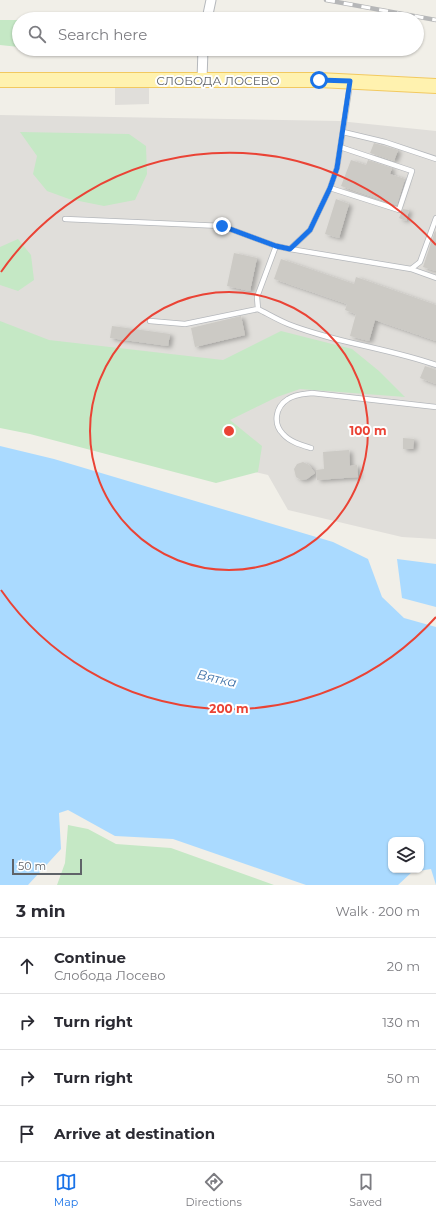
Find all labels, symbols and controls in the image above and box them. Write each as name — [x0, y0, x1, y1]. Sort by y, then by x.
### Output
search box — [12, 12, 424, 56]
icon: search — [26, 23, 48, 45]
text: Search here — [58, 25, 147, 44]
route start — [310, 71, 328, 89]
street label: СЛОБОДА ЛОСЕВО — [156, 73, 280, 88]
route end — [213, 217, 231, 235]
text: 100 m — [350, 423, 386, 438]
centre of rings — [222, 424, 236, 438]
water label: Вятка — [196, 666, 238, 690]
text: 200 m — [209, 701, 249, 716]
map controls — [388, 837, 424, 873]
button: layers — [388, 837, 424, 873]
scale bar — [12, 857, 82, 876]
text: 50 m — [18, 859, 46, 873]
text: 3 min — [16, 901, 66, 921]
text: Walk · 200 m — [335, 903, 420, 919]
text: Continue — [54, 948, 126, 967]
icon: ahead — [16, 955, 38, 977]
text: 20 m — [387, 958, 420, 974]
text: Слобода Лосево — [54, 967, 166, 983]
icon: right — [16, 1011, 38, 1033]
text: Turn right — [54, 1012, 133, 1031]
text: 130 m — [382, 1014, 420, 1030]
icon: right — [16, 1067, 38, 1089]
text: Turn right — [54, 1068, 133, 1087]
text: 50 m — [387, 1070, 420, 1086]
icon: arrive — [16, 1123, 38, 1145]
text: Arrive at destination — [54, 1124, 215, 1143]
tab: Map — [54, 1171, 78, 1209]
tab: Directions — [186, 1171, 242, 1209]
tab: Saved — [349, 1171, 382, 1209]

